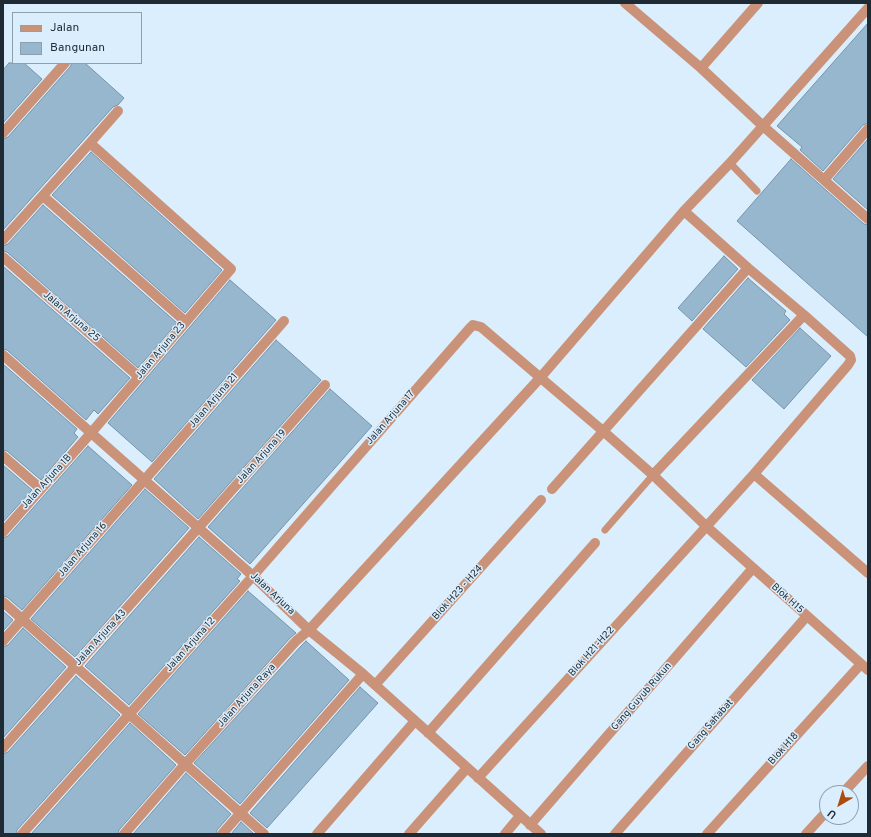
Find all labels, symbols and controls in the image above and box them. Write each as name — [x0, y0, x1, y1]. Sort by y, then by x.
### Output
legend — [12, 12, 142, 64]
text: Jalan — [50, 20, 79, 36]
text: Bangunan — [50, 40, 105, 56]
street label: Jalan Arjuna 25 — [40, 289, 102, 345]
street label: Jalan Arjuna 23 — [134, 320, 188, 382]
street label: Jalan Arjuna 21 — [187, 371, 241, 431]
street label: Jalan Arjuna 17 — [364, 388, 418, 448]
street label: Jalan Arjuna 19 — [235, 428, 289, 486]
street label: Jalan Arjuna 1B — [19, 452, 75, 512]
street label: Jalan Arjuna 16 — [56, 520, 110, 580]
street label: Blok H23 - H24 — [430, 563, 486, 623]
street label: Jalan Arjuna — [247, 570, 297, 618]
street label: Blok H15 — [768, 581, 806, 617]
street label: Jalan Arjuna 43 — [73, 608, 129, 668]
street label: Jalan Arjuna 12 — [164, 615, 218, 675]
street label: Blok H21-H22 — [567, 625, 617, 679]
street label: Gang Guyub Rukun — [609, 661, 675, 733]
street label: Jalan Arjuna Raya — [215, 662, 279, 730]
street label: Gang Sahabat — [686, 697, 736, 753]
street label: Blok H18 — [766, 730, 802, 768]
north arrow — [819, 785, 859, 825]
text: U — [825, 806, 840, 822]

